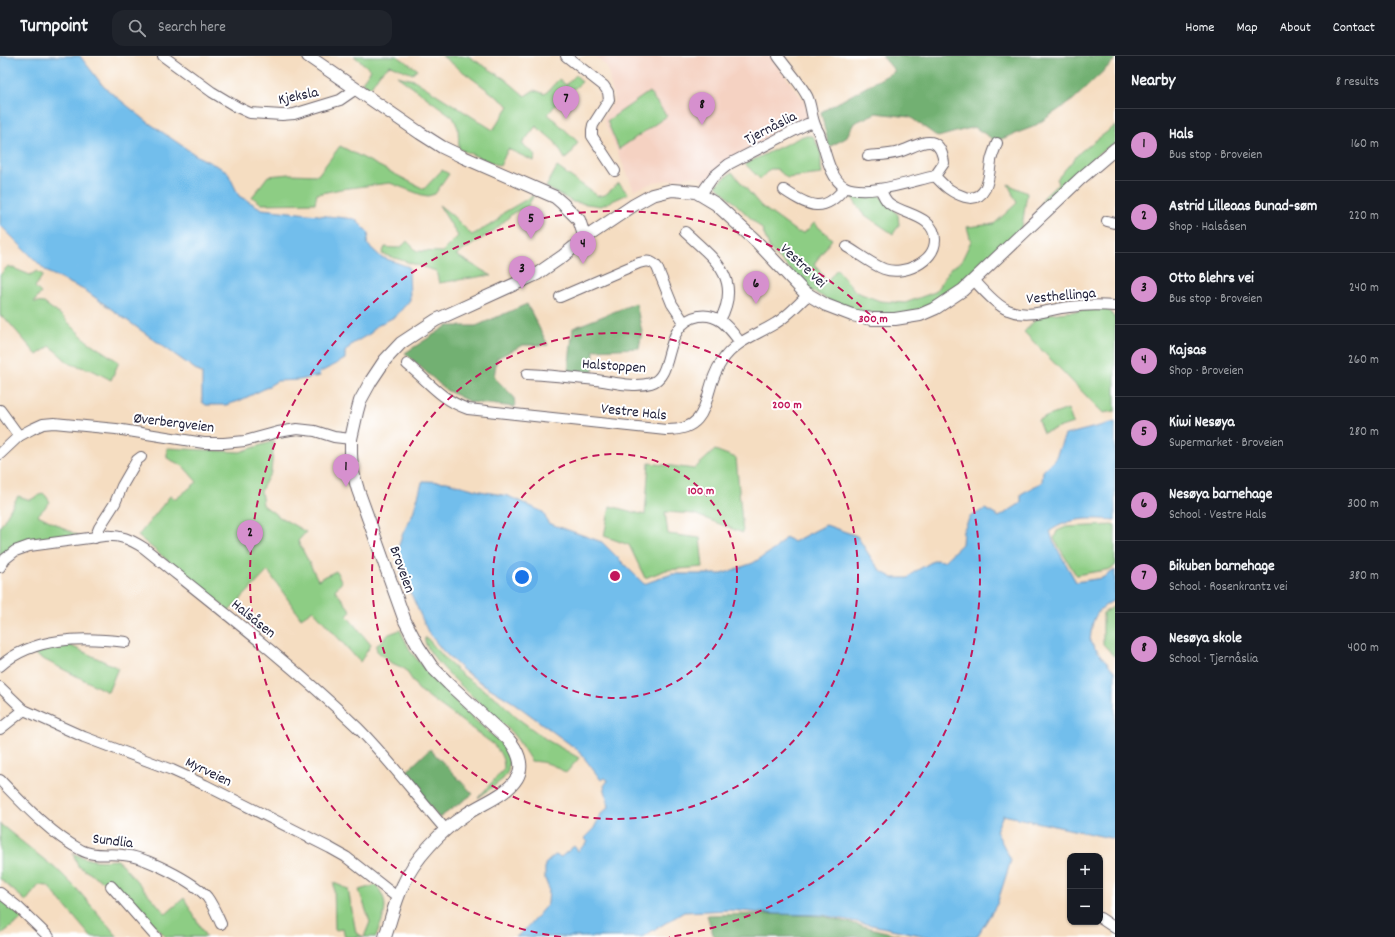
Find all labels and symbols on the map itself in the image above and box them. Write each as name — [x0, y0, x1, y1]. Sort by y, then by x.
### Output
street label: Kjeksla — [276, 82, 321, 112]
pin: 7 — [553, 86, 579, 119]
pin: 8 — [689, 92, 715, 125]
street label: Tjernåslia — [741, 106, 802, 151]
pin: 5 — [518, 206, 544, 239]
pin: 4 — [570, 231, 596, 264]
street label: Vestre vei — [774, 239, 831, 294]
pin: 3 — [509, 256, 535, 289]
pin: 6 — [743, 271, 769, 304]
street label: Vesthellinga — [1026, 283, 1098, 311]
text: 300 m — [858, 311, 888, 328]
street label: Halstoppen — [581, 354, 647, 380]
text: 200 m — [772, 397, 802, 414]
street label: Vestre Hals — [600, 399, 668, 427]
street label: Øverbergveien — [132, 408, 215, 440]
pin: 1 — [333, 454, 359, 487]
text: 100 m — [688, 483, 714, 500]
pin: 2 — [237, 520, 263, 553]
street label: Broveien — [382, 543, 420, 596]
your location — [512, 567, 532, 587]
centre of rings — [608, 569, 622, 583]
street label: Halsåsen — [226, 595, 280, 644]
street label: Myrveien — [181, 752, 235, 794]
street label: Sundlia — [91, 829, 135, 855]

